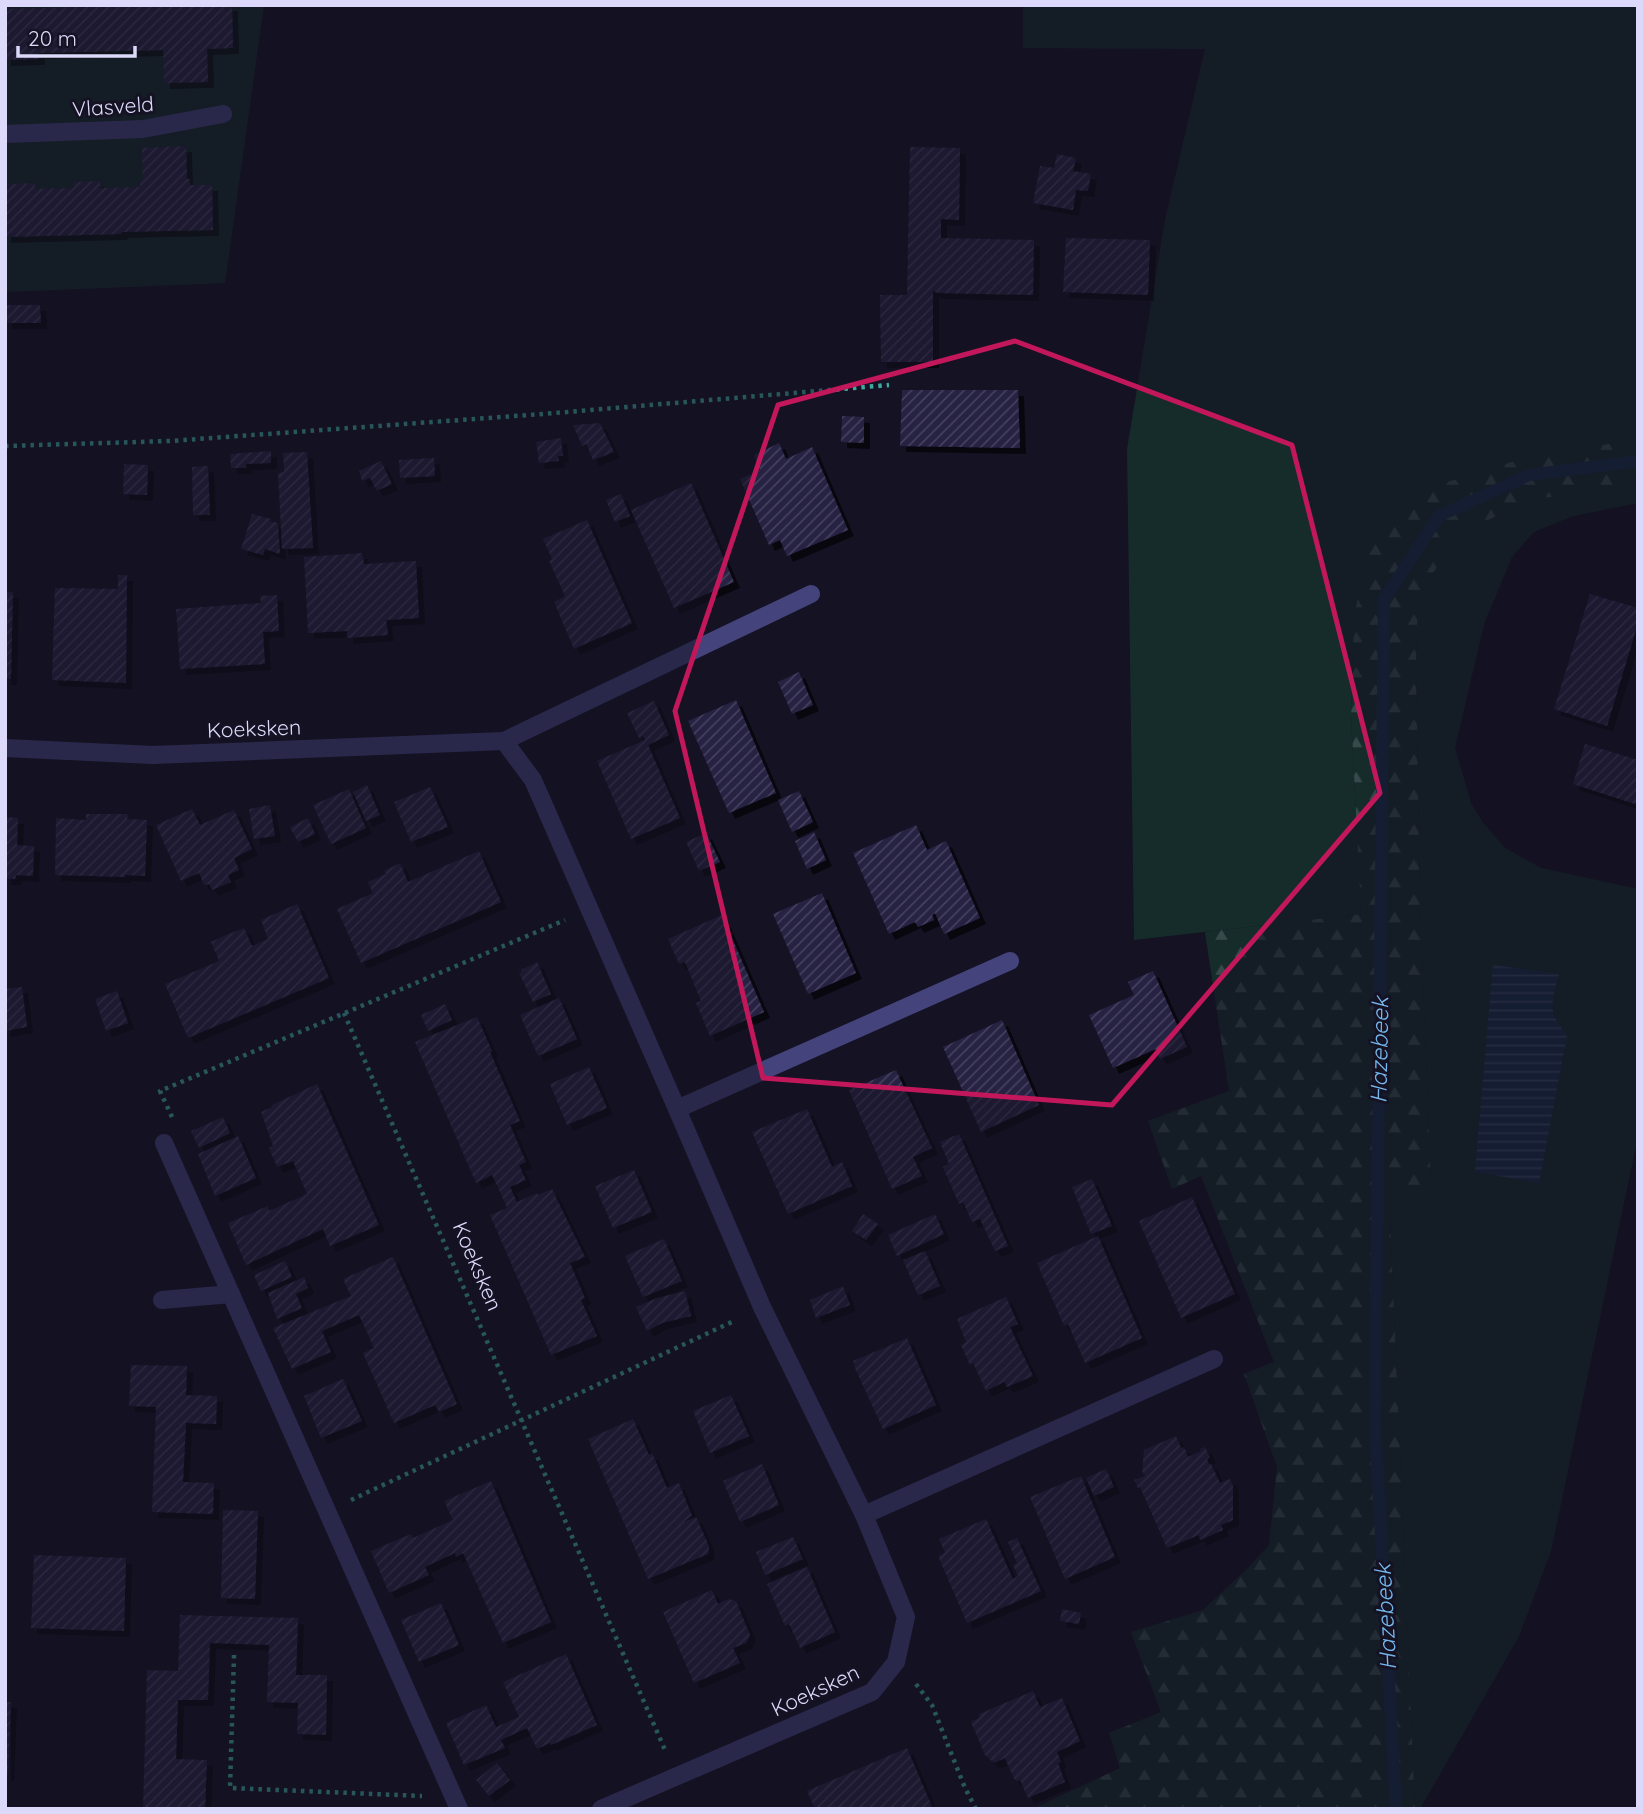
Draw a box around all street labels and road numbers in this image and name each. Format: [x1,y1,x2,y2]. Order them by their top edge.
street label: Vlasveld [71,90,155,122]
street label: Koeksken [207,713,301,743]
street label: Koeksken [448,1218,508,1314]
street label: Koeksken [767,1658,863,1722]

